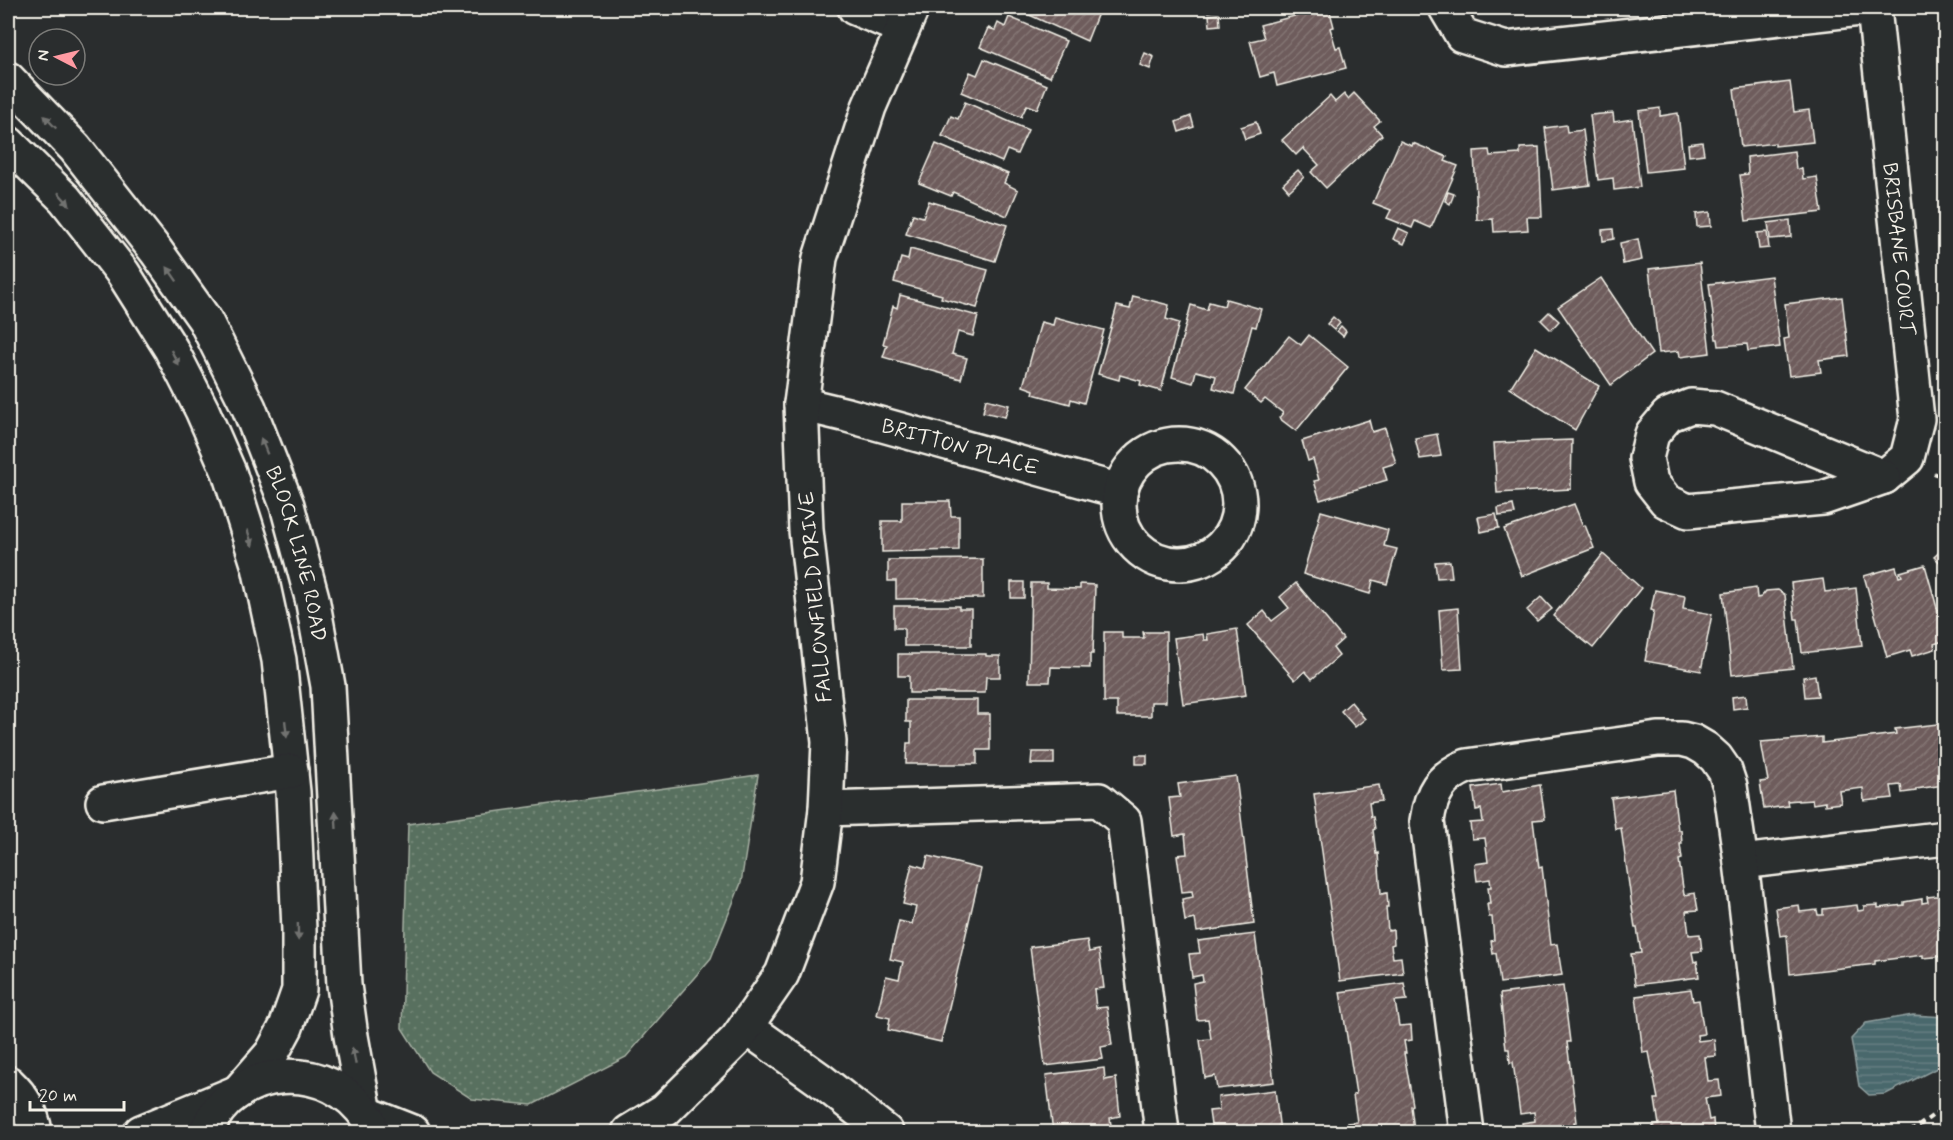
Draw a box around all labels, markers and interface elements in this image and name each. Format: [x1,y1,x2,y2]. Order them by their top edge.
north arrow [27,27,87,87]
text: N [33,49,55,62]
one-way arrow [43,115,57,130]
street label: BRISBANE COURT [1875,161,1921,337]
one-way arrow [57,191,70,206]
one-way arrow [166,267,178,283]
one-way arrow [170,350,180,367]
street label: BRITTON PLACE [878,412,1042,483]
one-way arrow [258,436,268,454]
street label: BLOCK LINE ROAD [258,462,333,644]
street label: FALLOWFIELD DRIVE [793,490,839,704]
one-way arrow [246,529,255,547]
one-way arrow [281,720,291,739]
one-way arrow [331,811,340,830]
one-way arrow [294,922,303,941]
one-way arrow [350,1046,359,1065]
scale bar [30,1074,124,1112]
text: 20 m [39,1084,77,1108]

